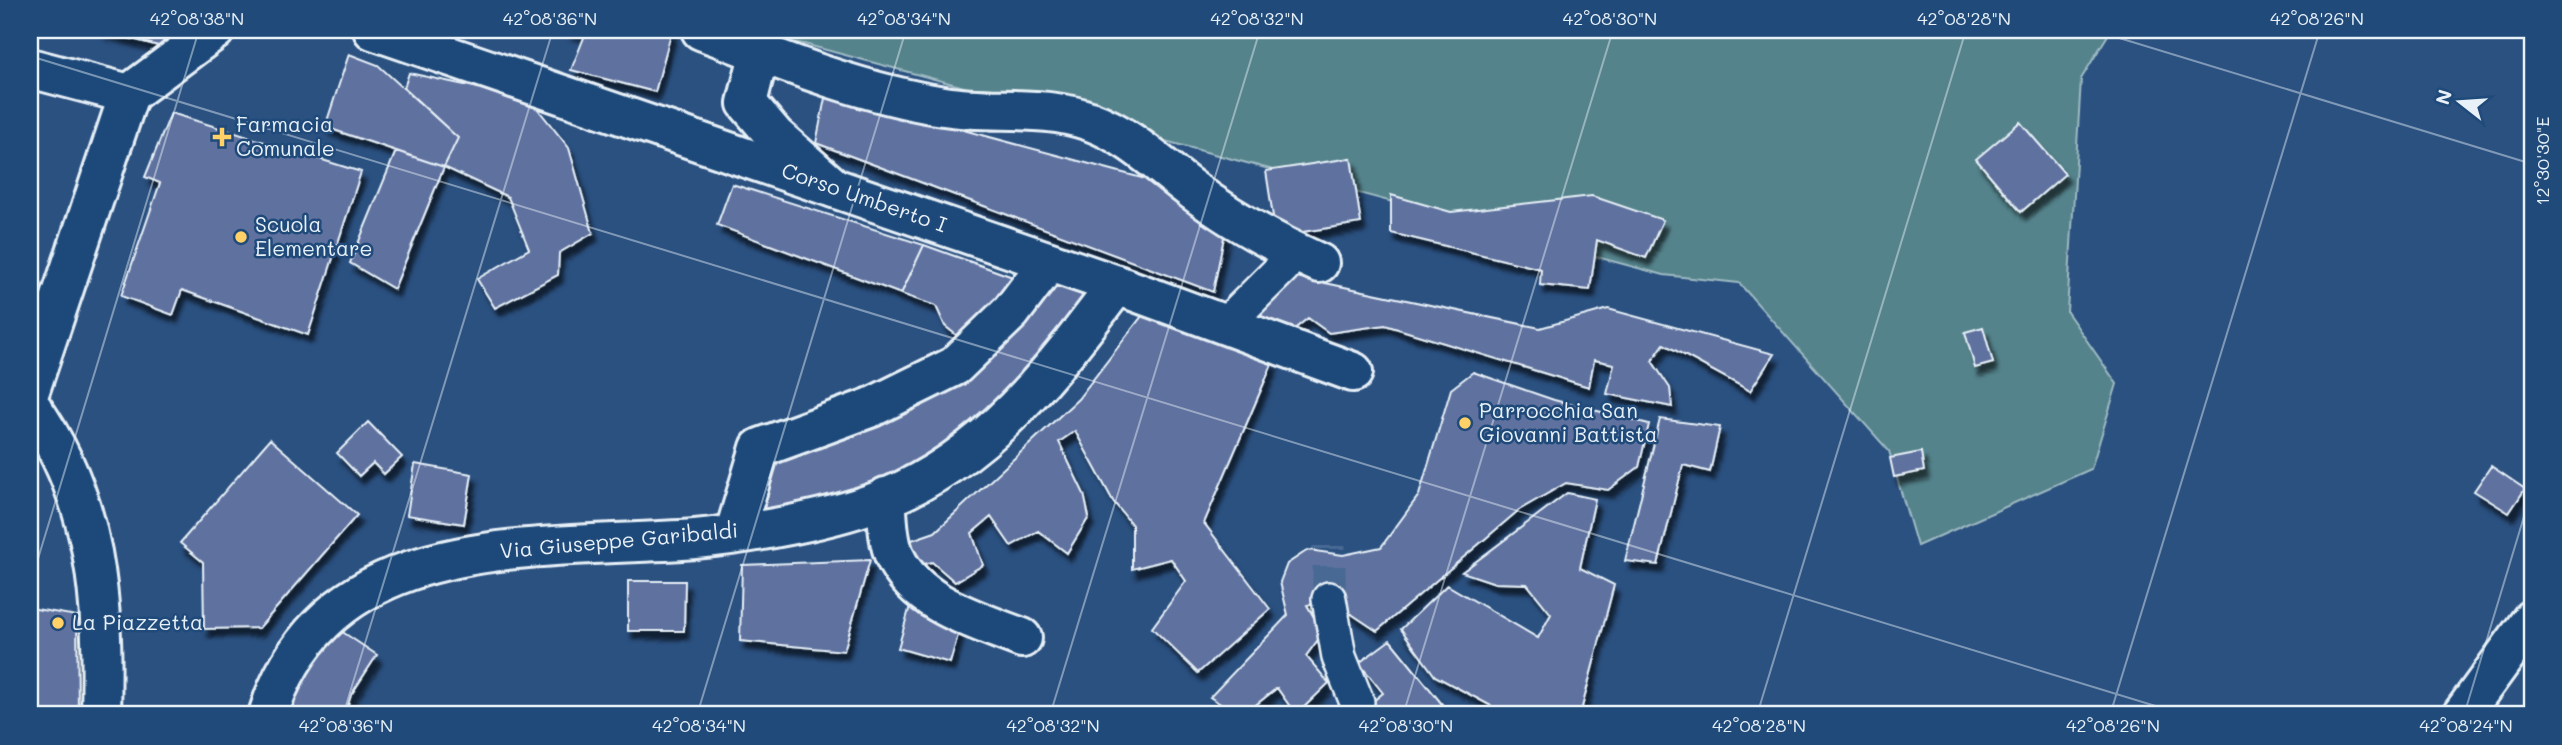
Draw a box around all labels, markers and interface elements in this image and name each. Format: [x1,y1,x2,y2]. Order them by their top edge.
text: 42°08'38"N [150,6,244,30]
text: 42°08'36"N [503,6,597,30]
text: 42°08'34"N [857,6,951,30]
text: 42°08'32"N [1210,6,1304,30]
text: 42°08'30"N [1563,6,1657,30]
text: 42°08'28"N [1917,6,2011,30]
text: 42°08'26"N [2270,6,2364,30]
north arrow [2426,66,2496,136]
text: N [2429,86,2457,107]
place label: Farmacia Comunale [236,110,335,161]
text: 12°30'30"E [2530,117,2554,205]
marker: Farmacia Comunale [214,129,230,145]
street label: Corso Umberto I [778,156,951,237]
place label: Scuola Elementare [255,210,373,261]
marker: Scuola Elementare [233,229,249,245]
place label: Parrocchia San Giovanni Battista [1479,396,1658,447]
marker: Parrocchia San Giovanni Battista [1457,415,1473,431]
street label: Via Giuseppe Garibaldi [499,516,739,563]
place label: La Piazzetta [72,608,203,635]
marker: La Piazzetta [50,615,66,631]
text: 42°08'36"N [299,713,393,737]
text: 42°08'34"N [652,713,746,737]
text: 42°08'32"N [1006,713,1100,737]
text: 42°08'30"N [1359,713,1453,737]
text: 42°08'28"N [1712,713,1806,737]
text: 42°08'26"N [2066,713,2160,737]
text: 42°08'24"N [2419,713,2513,737]

